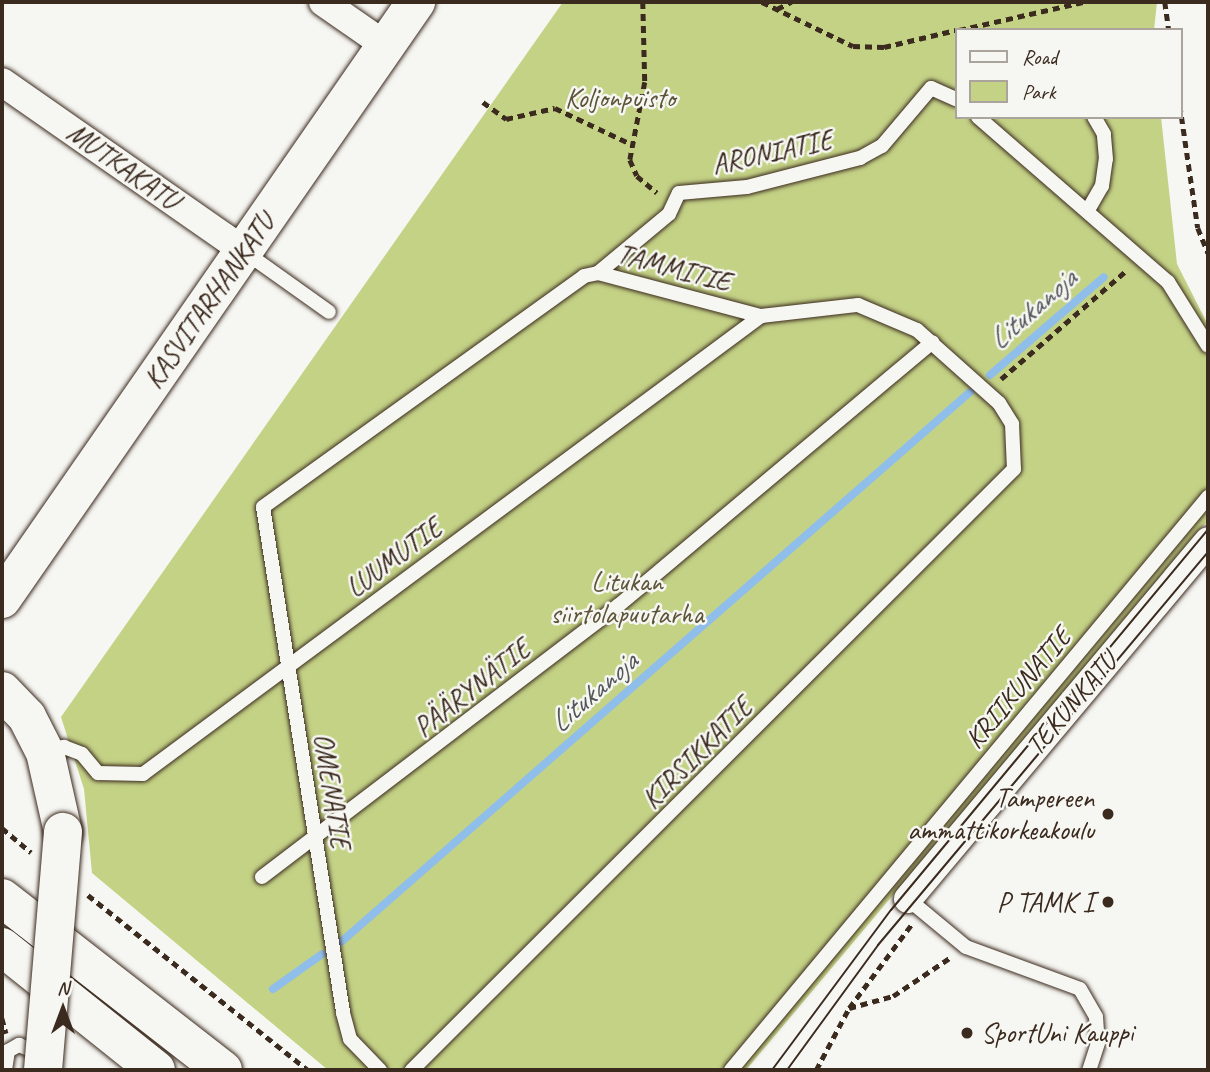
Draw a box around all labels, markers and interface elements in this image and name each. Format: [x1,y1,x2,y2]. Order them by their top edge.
legend [954,28,1182,119]
text: Road [1022,44,1057,70]
text: Park [1022,79,1055,105]
park label: Koljonpuisto [565,81,675,115]
street label: MUTKAKATU [61,115,185,217]
street label: ARONIATIE [709,123,835,181]
street label: KASVITARHANKATU [136,207,282,395]
street label: TAMMITIE [614,237,734,299]
water label: Litukanoja [981,261,1083,357]
street label: LUUMUTIE [339,511,449,605]
park label: Litukan siirtolapuutarha [550,565,704,631]
street label: KRIIKUNATIE [958,621,1078,755]
street label: PÄÄRYNÄTIE [407,632,537,744]
water label: Litukanoja [542,644,644,740]
street label: TEKUNKATU [1018,646,1124,762]
street label: KIRSIKKATIE [634,690,760,816]
street label: OMENATIE [306,731,358,851]
place label: Tampereen ammattikorkeakoulu [907,781,1094,847]
marker: Tampereen ammattikorkeakoulu [1100,806,1116,822]
place label: P TAMK I [997,885,1094,919]
marker: P TAMK I [1100,894,1116,910]
north arrow [28,974,98,1044]
text: N [57,976,69,1000]
place label: SportUni Kauppi [981,1016,1134,1050]
marker: SportUni Kauppi [959,1025,975,1041]

